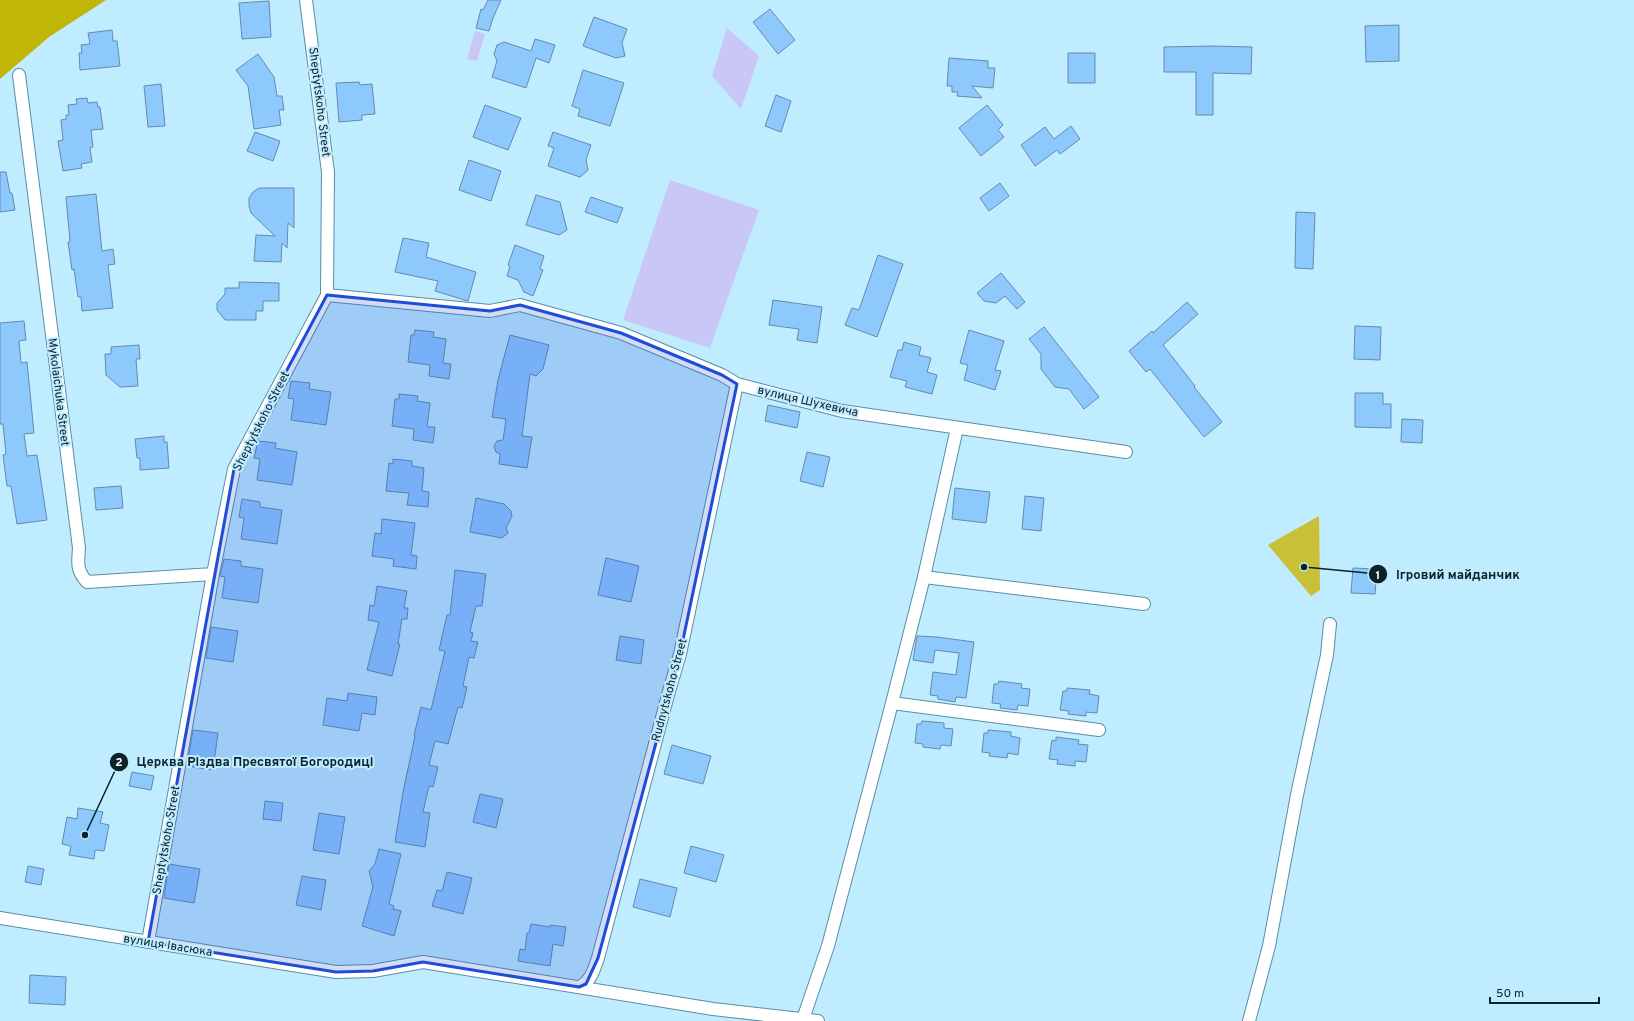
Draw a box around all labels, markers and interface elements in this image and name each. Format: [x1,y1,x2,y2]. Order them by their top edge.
street label: Sheptytskoho Street [304,46,334,158]
street label: Mykolaichuka Street [43,337,73,447]
street label: Sheptytskoho Street [230,369,294,474]
street label: вулиця Шухевича [756,383,860,421]
callout: Ігровий майданчик [1368,562,1528,587]
text: 1 [1376,568,1380,584]
text: Ігровий майданчик [1396,568,1520,584]
street label: Rudnytskoho Street [648,637,692,744]
callout: Церква Різдва Пресвятої Богородиці [109,749,381,774]
text: 2 [115,755,123,771]
text: Церква Різдва Пресвятої Богородиці [137,755,373,771]
street label: Sheptytskoho Street [150,784,184,896]
street label: вулиця Івасюка [122,931,214,961]
scale bar [1490,979,1599,1005]
text: 50 m [1496,986,1524,1002]

